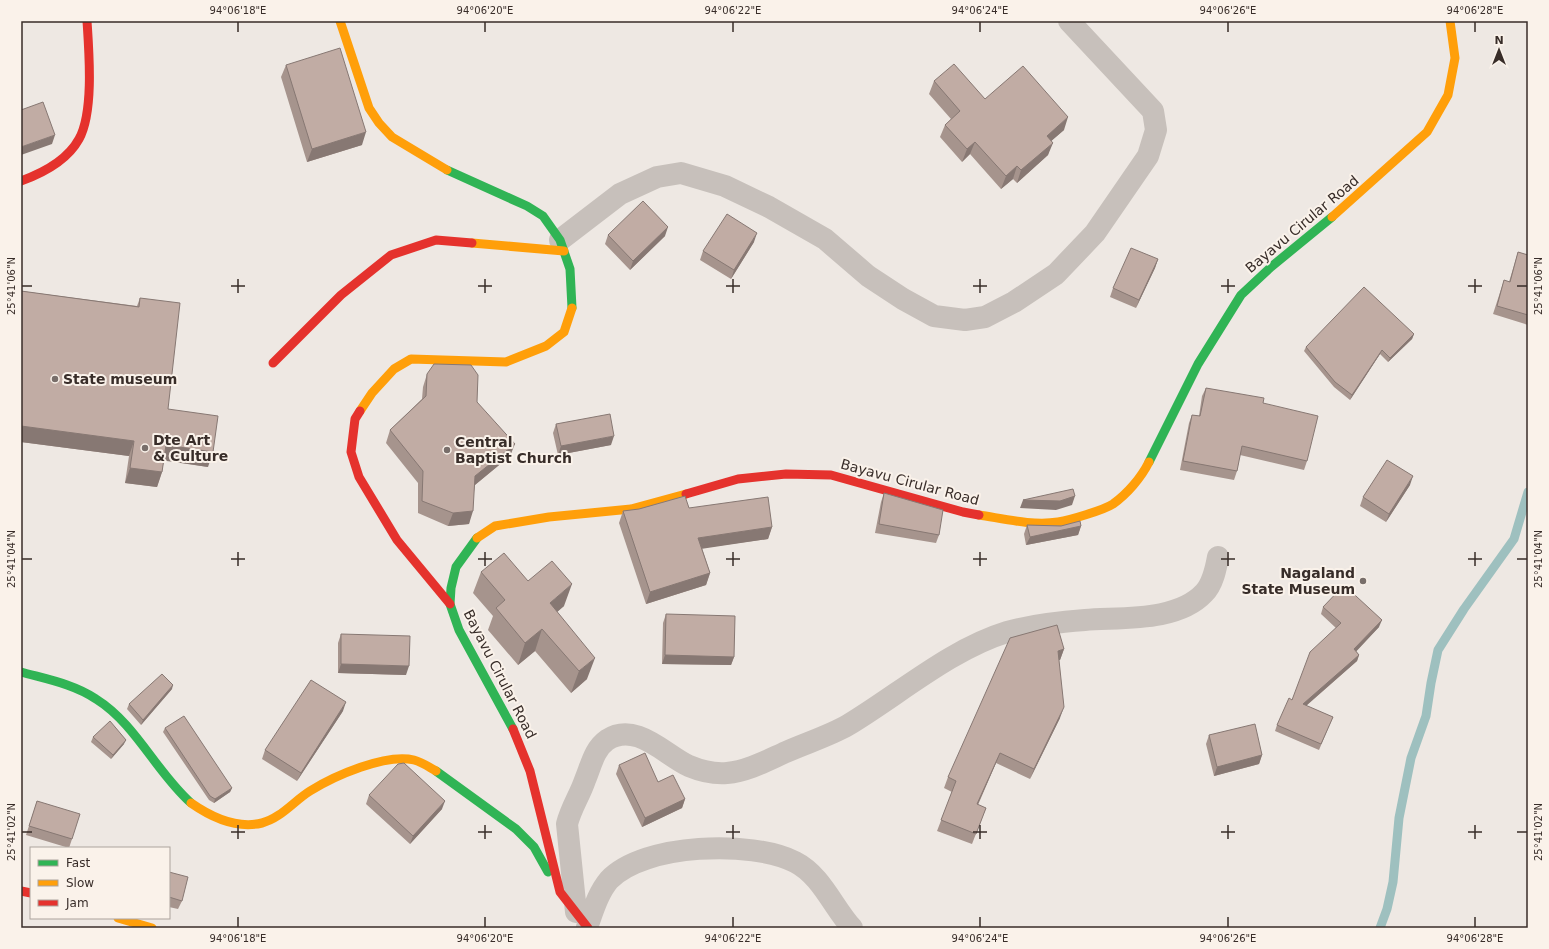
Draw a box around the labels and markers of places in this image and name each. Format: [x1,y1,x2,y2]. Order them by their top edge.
place label: State museum [63,371,177,387]
marker: State museum [50,374,60,384]
place label: Dte Art & Culture [153,432,228,464]
place label: Central Baptist Church [455,434,572,466]
marker: Dte Art & Culture [140,443,150,453]
marker: Central Baptist Church [442,445,452,455]
place label: Nagaland State Museum [1241,565,1355,597]
marker: Nagaland State Museum [1358,576,1368,586]

